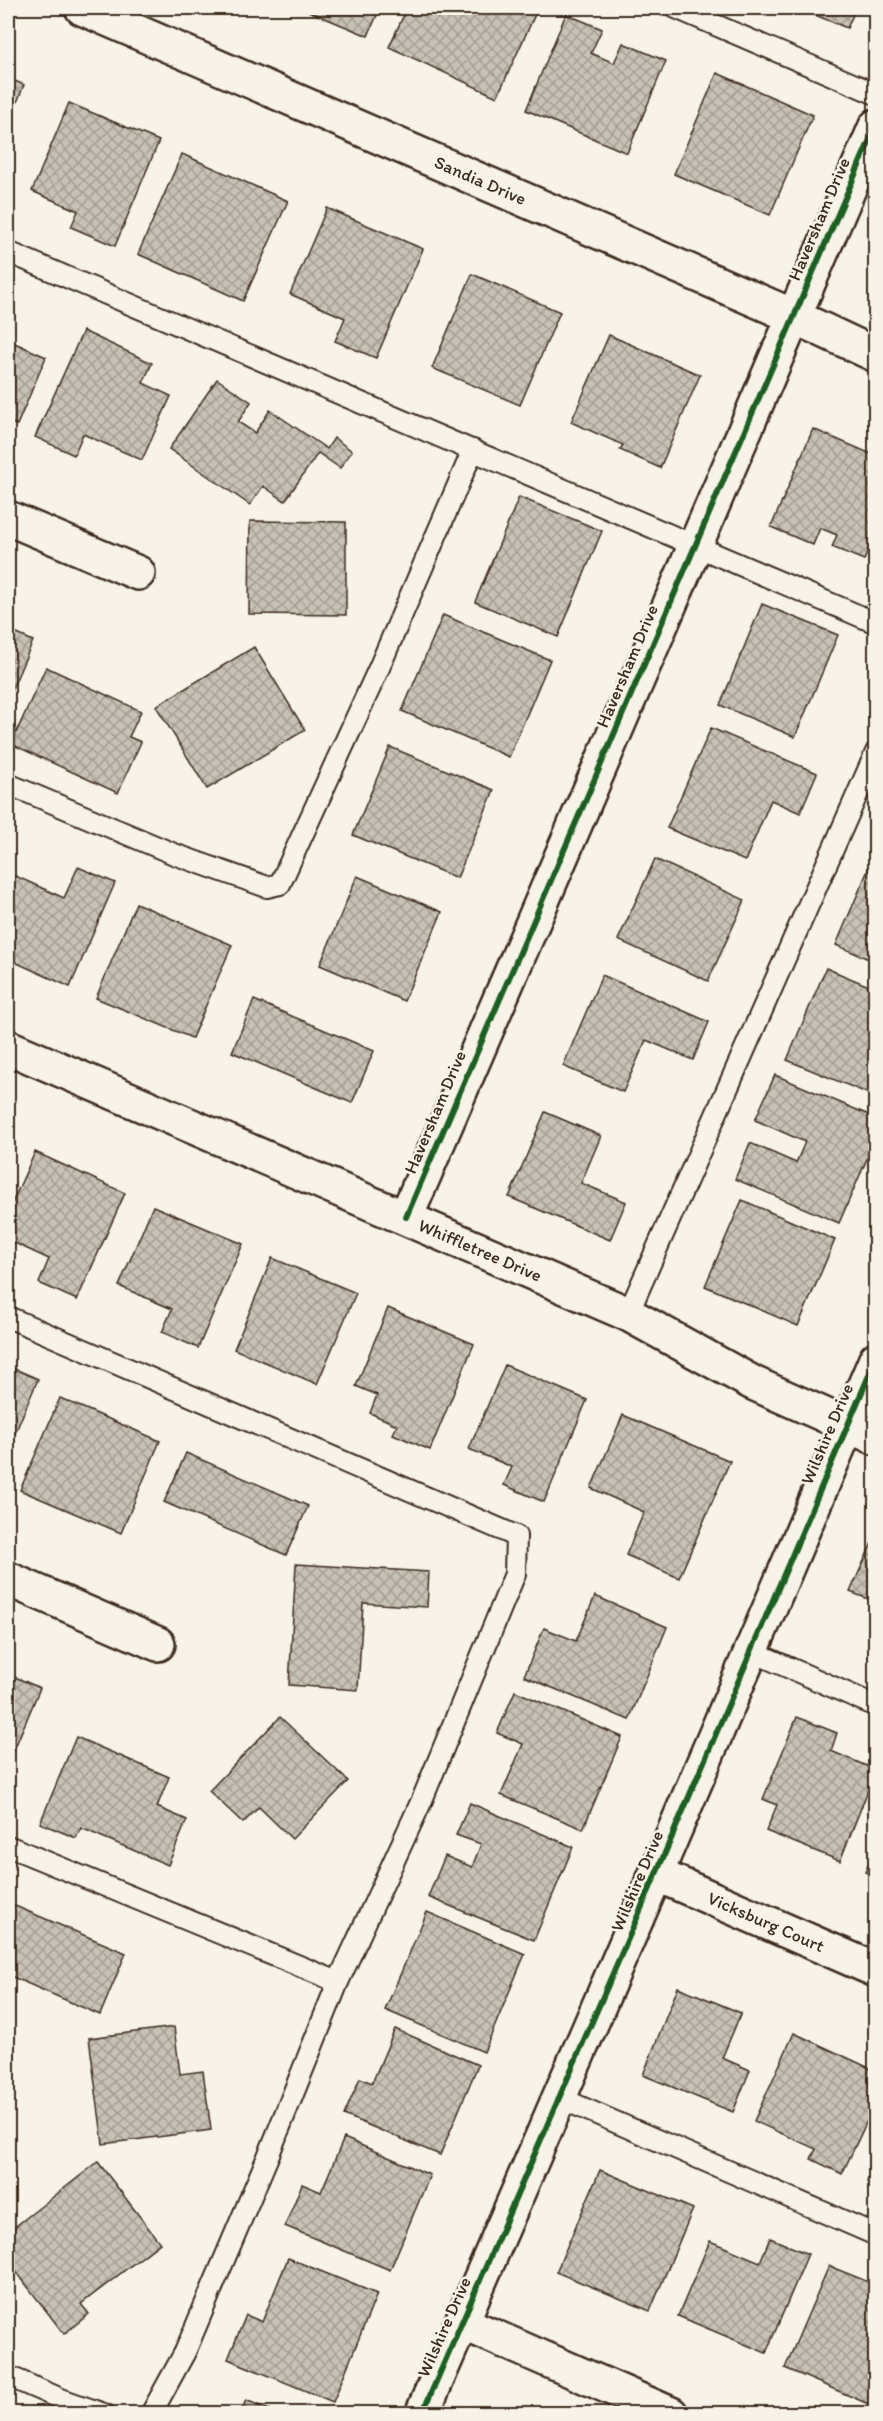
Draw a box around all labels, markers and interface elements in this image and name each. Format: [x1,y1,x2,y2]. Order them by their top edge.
street label: Sandia Drive [431,151,530,210]
street label: Haversham Drive [783,154,855,284]
street label: Haversham Drive [591,601,663,731]
street label: Haversham Drive [399,1047,471,1177]
street label: Whiffletree Drive [415,1214,545,1287]
street label: Wilshire Drive [796,1380,858,1488]
street label: Wilshire Drive [606,1827,668,1935]
street label: Vicksburg Court [704,1887,828,1957]
street label: Wilshire Drive [412,2273,476,2381]

